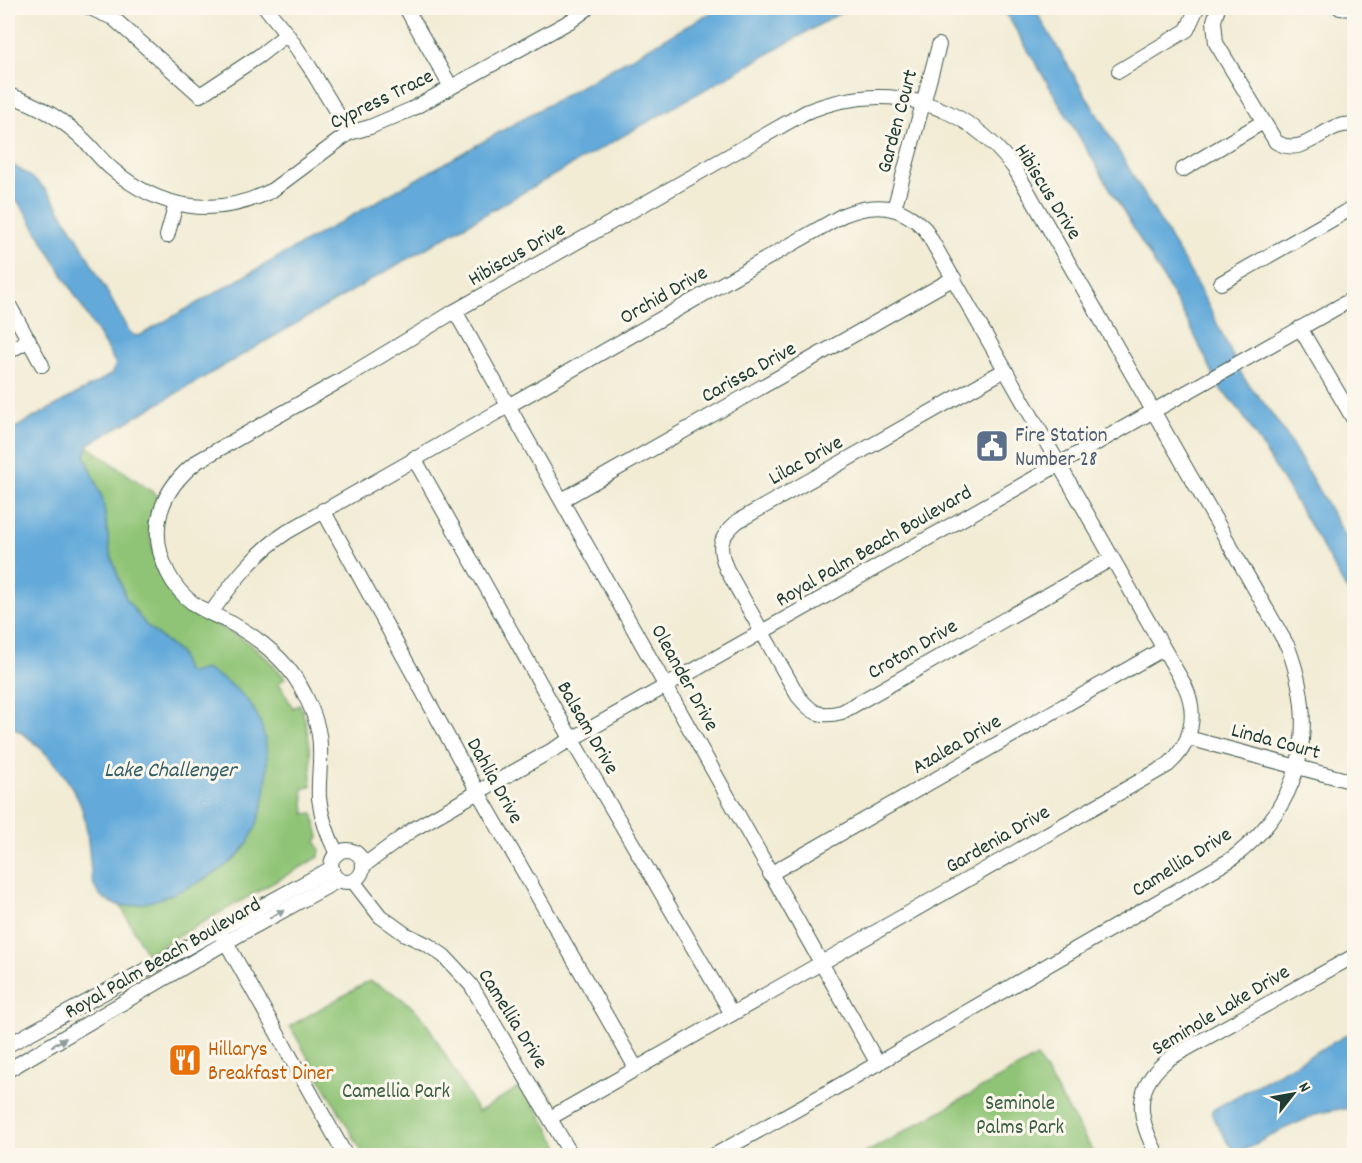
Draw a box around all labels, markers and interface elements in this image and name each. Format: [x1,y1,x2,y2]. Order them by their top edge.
street label: Cypress Trace [325,63,439,139]
street label: Garden Court [871,66,927,177]
street label: Hibiscus Drive [1005,139,1088,246]
street label: Hibiscus Drive [463,216,572,296]
street label: Orchid Drive [615,259,714,334]
street label: Carissa Drive [696,335,803,412]
place label: Fire Station Number 28 [1015,422,1108,476]
public building icon: Fire Station Number 28 [974,428,1010,464]
street label: Lilac Drive [764,429,849,494]
street label: Royal Palm Beach Boulevard [771,479,978,616]
street label: Croton Drive [863,613,964,688]
street label: Oleander Drive [642,620,725,737]
street label: Balsam Drive [548,676,625,781]
street label: Azalea Drive [907,708,1008,783]
street label: Linda Court [1227,717,1323,769]
street label: Dahlia Drive [457,733,529,830]
water label: Lake Challenger [104,756,239,787]
street label: Gardenia Drive [941,799,1056,883]
street label: Camellia Drive [1127,821,1238,906]
street label: Royal Palm Beach Boulevard [60,891,267,1028]
one-way arrow [269,909,286,919]
street label: Seminole Lake Drive [1147,958,1296,1065]
street label: Camellia Drive [469,964,554,1075]
one-way arrow [51,1036,67,1047]
place label: Hillarys Breakfast Diner [208,1036,334,1090]
restaurant icon: Hillarys Breakfast Diner [167,1042,203,1078]
north arrow [1263,1064,1323,1124]
park label: Camellia Park [342,1078,450,1108]
text: N [1292,1078,1316,1097]
park label: Seminole Palms Park [976,1090,1064,1144]

